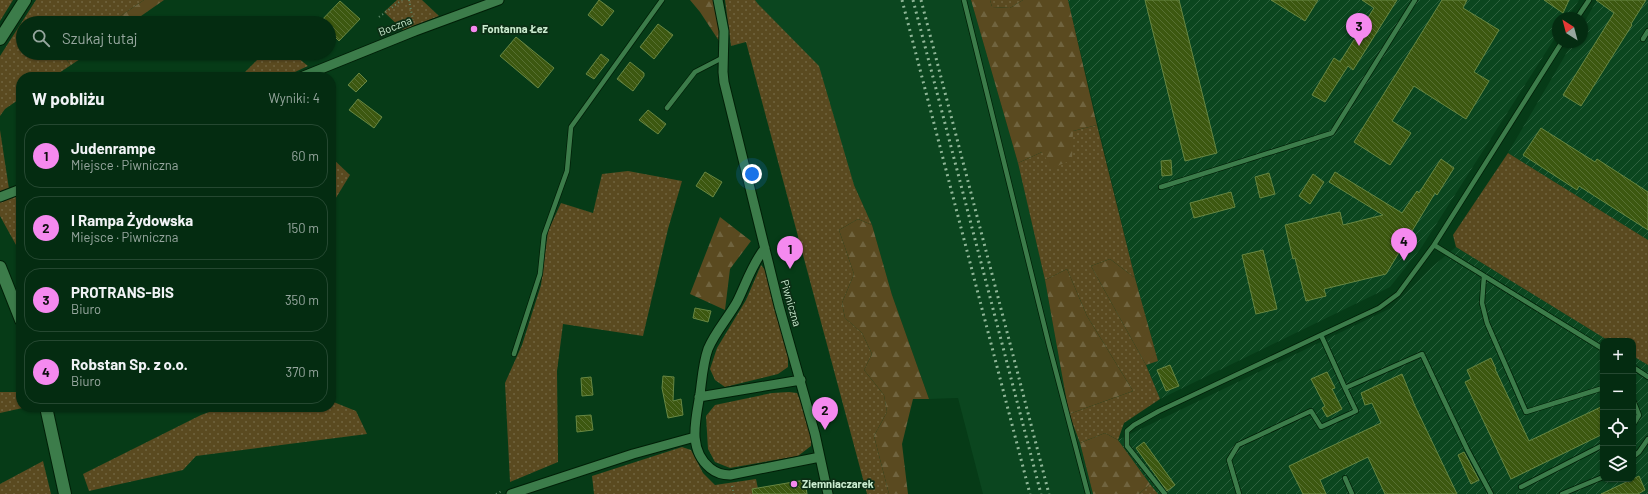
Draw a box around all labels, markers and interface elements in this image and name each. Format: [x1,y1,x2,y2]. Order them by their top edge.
north arrow [1552,12,1588,48]
street label: Boczna [376,13,414,38]
pin: 3 [1346,13,1372,46]
search box [16,16,336,60]
place label: Fontanna Łez [482,22,548,35]
marker: Fontanna Łez [469,24,479,34]
icon: search [30,27,52,49]
text: Szukaj tutaj [62,29,138,47]
text: W pobliżu [32,88,105,108]
text: Wyniki: 4 [268,90,320,106]
text: Judenrampe [71,139,156,157]
text: 1 [44,148,48,164]
text: 60 m [292,148,319,164]
text: Miejsce · Piwniczna [71,157,179,173]
your location [742,164,762,184]
text: I Rampa Żydowska [71,211,193,229]
text: 2 [42,220,50,236]
text: 150 m [287,220,319,236]
pin: 4 [1391,228,1417,261]
text: Miejsce · Piwniczna [71,229,179,245]
pin: 1 [777,236,803,269]
street label: Piwniczna [779,278,804,328]
text: PROTRANS-BIS [71,283,174,301]
text: 3 [42,292,50,308]
text: 350 m [285,292,319,308]
text: Biuro [71,301,101,317]
map controls [1600,338,1636,482]
button: + [1600,338,1636,374]
text: Robstan Sp. z o.o. [71,355,188,373]
text: 4 [42,364,50,380]
text: 370 m [285,364,319,380]
text: Biuro [71,373,101,389]
button: − [1600,374,1636,410]
pin: 2 [812,397,838,430]
button: locate [1600,410,1636,446]
button: layers [1600,446,1636,482]
place label: Ziemniaczarek [802,477,874,490]
marker: Ziemniaczarek [789,479,799,489]

